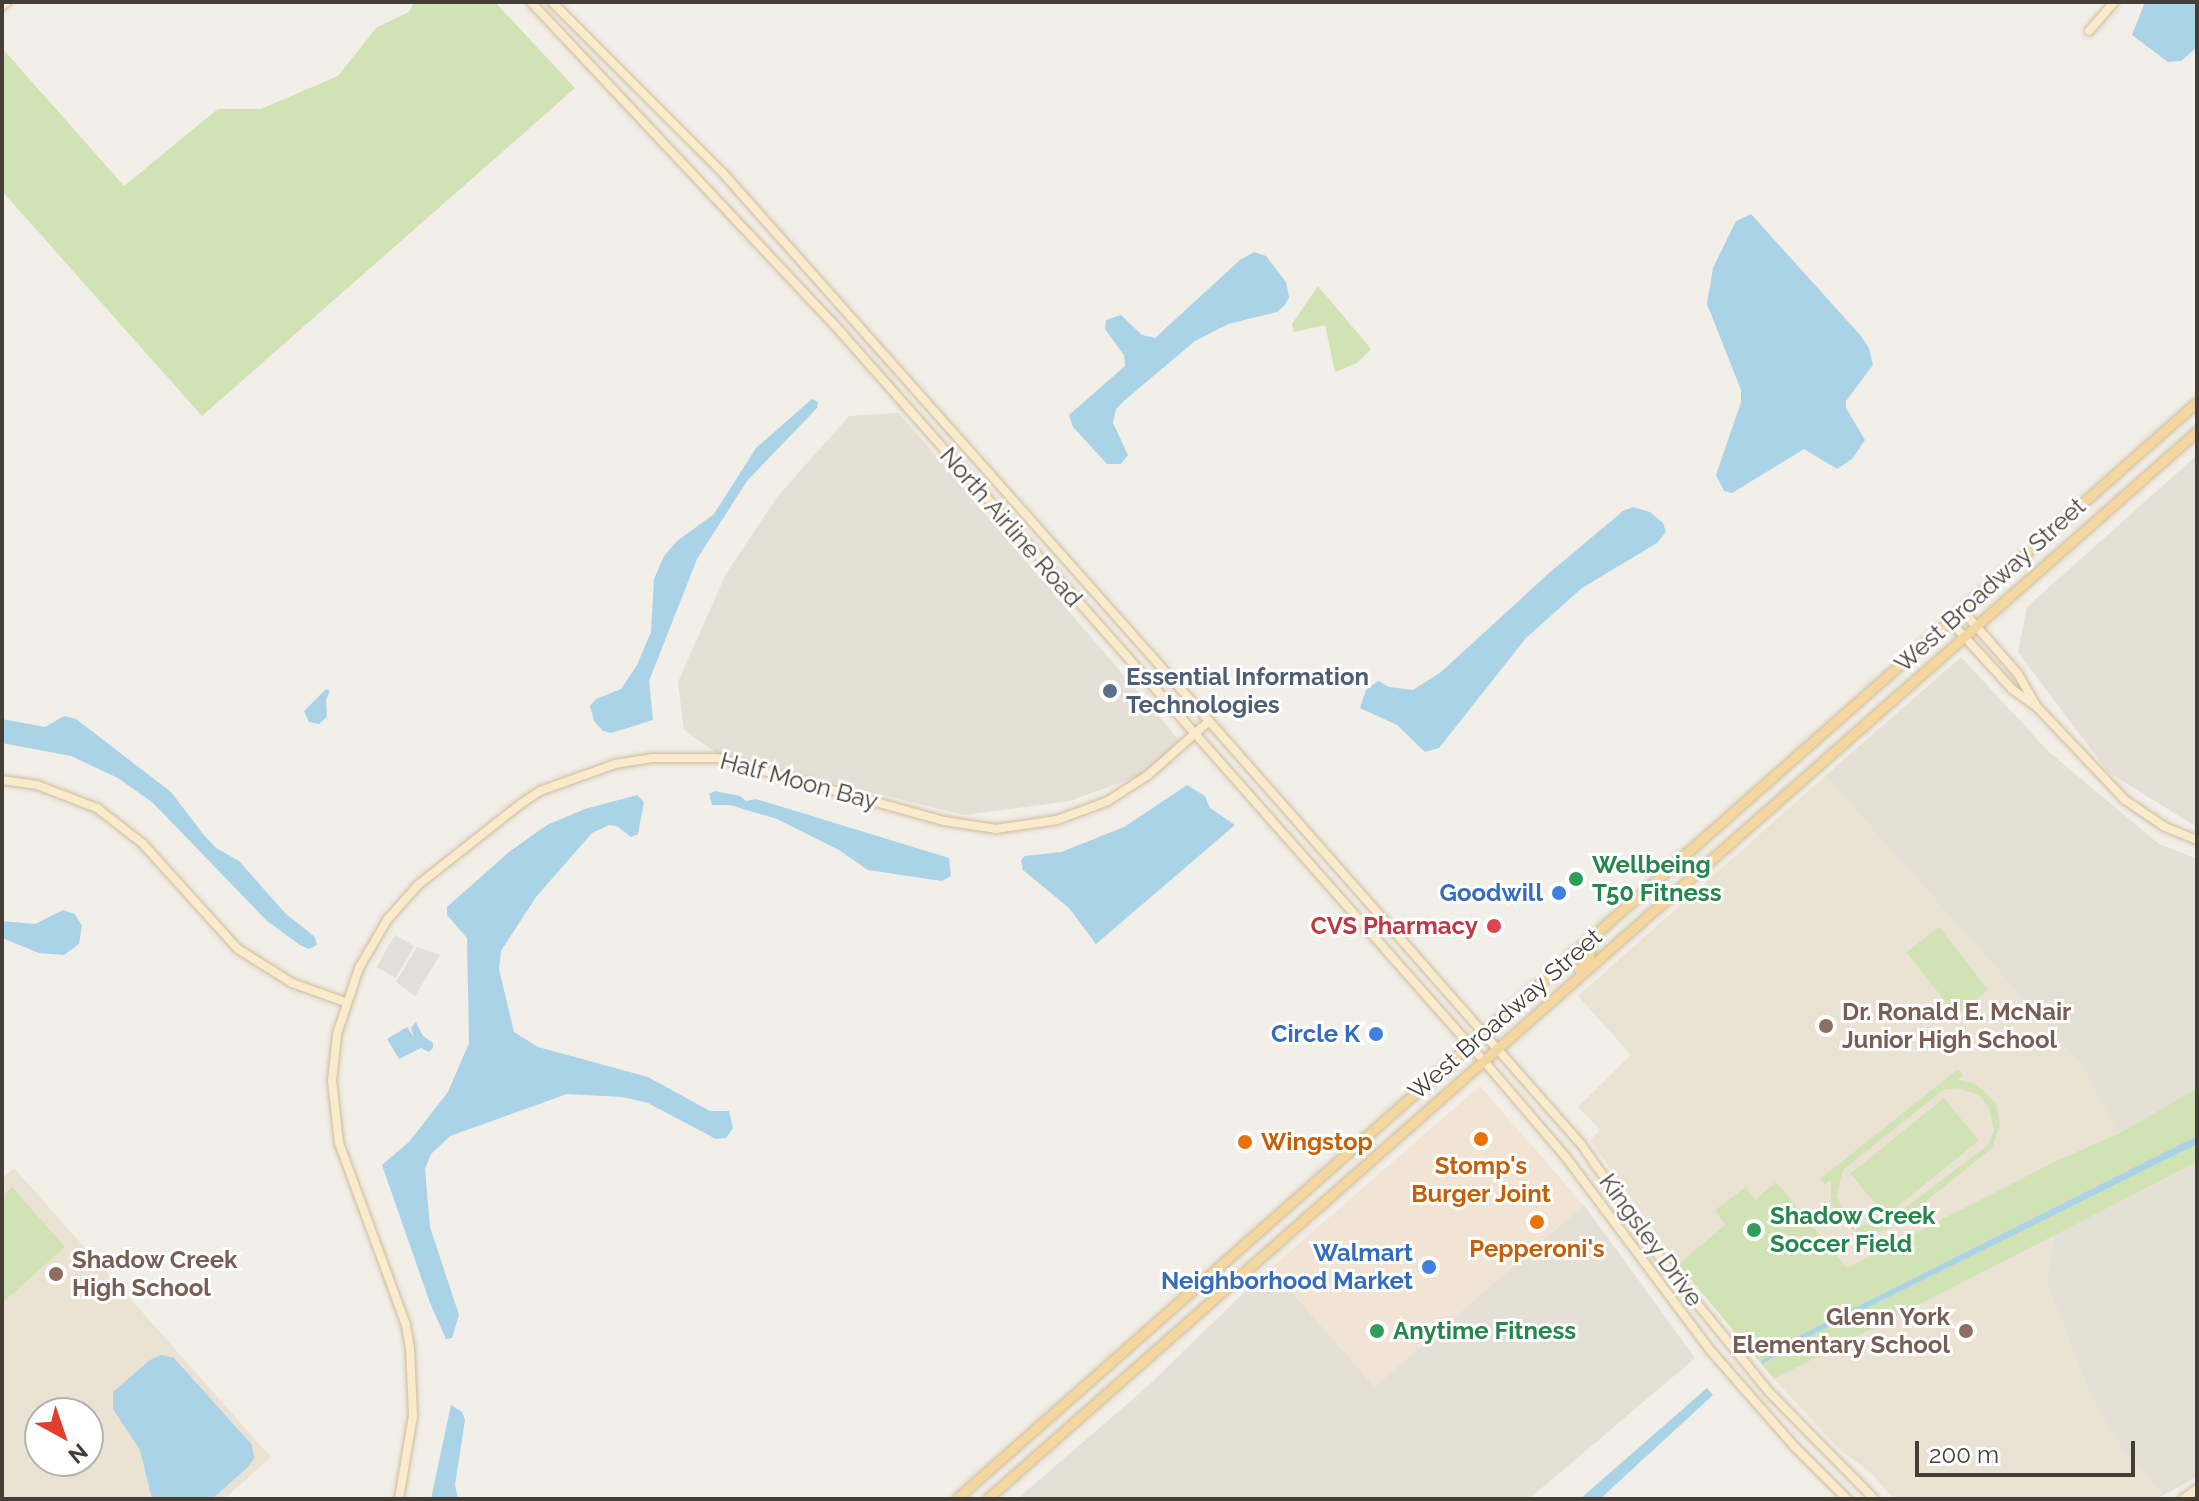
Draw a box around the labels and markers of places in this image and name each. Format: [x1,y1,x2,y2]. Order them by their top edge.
place label: Essential Information Technologies [1126,663,1370,719]
marker: Essential Information Technologies [1101,682,1119,700]
place label: Wellbeing T50 Fitness [1592,851,1722,907]
marker: Wellbeing T50 Fitness [1567,870,1585,888]
place label: Goodwill [1440,879,1543,907]
marker: Goodwill [1550,884,1568,902]
place label: CVS Pharmacy [1310,912,1478,940]
marker: CVS Pharmacy [1485,917,1503,935]
place label: Dr. Ronald E. McNair Junior High School [1842,998,2071,1054]
marker: Dr. Ronald E. McNair Junior High School [1817,1017,1835,1035]
place label: Circle K [1271,1020,1360,1048]
marker: Circle K [1367,1025,1385,1043]
place label: Wingstop [1261,1128,1373,1156]
marker: Stomp's Burger Joint [1472,1130,1490,1148]
marker: Wingstop [1236,1133,1254,1151]
place label: Stomp's Burger Joint [1411,1152,1551,1208]
place label: Shadow Creek Soccer Field [1770,1202,1936,1258]
marker: Pepperoni's [1528,1213,1546,1231]
marker: Shadow Creek Soccer Field [1745,1221,1763,1239]
place label: Pepperoni's [1469,1235,1605,1263]
place label: Walmart Neighborhood Market [1161,1239,1413,1295]
place label: Shadow Creek High School [72,1246,238,1302]
marker: Walmart Neighborhood Market [1420,1258,1438,1276]
marker: Shadow Creek High School [47,1265,65,1283]
place label: Glenn York Elementary School [1732,1303,1950,1359]
place label: Anytime Fitness [1393,1317,1576,1345]
marker: Anytime Fitness [1368,1322,1386,1340]
marker: Glenn York Elementary School [1957,1322,1975,1340]

